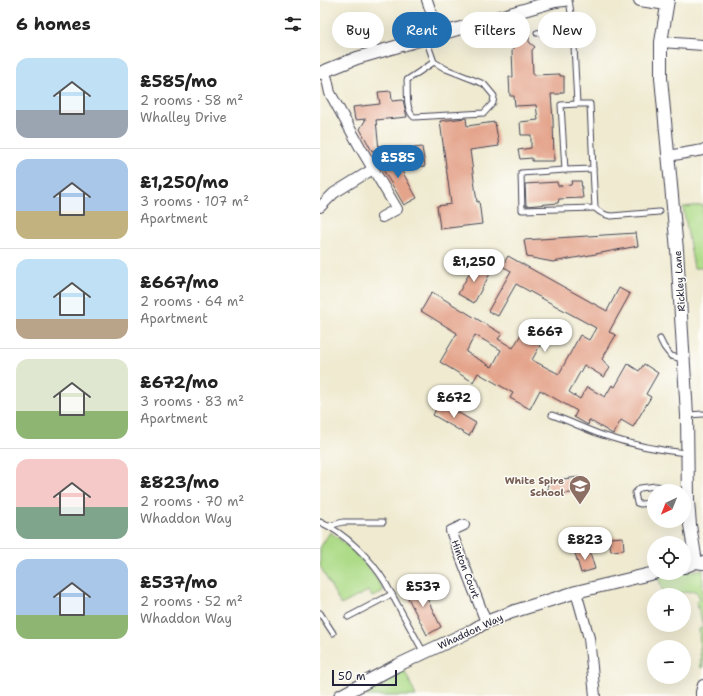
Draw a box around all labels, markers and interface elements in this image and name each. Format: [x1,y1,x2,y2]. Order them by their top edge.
chip: Buy [332,12,384,48]
chip: Rent [392,12,452,48]
chip: Filters [460,12,530,48]
chip: New [538,12,596,48]
text: 6 homes [16,13,91,35]
icon: filters [282,13,304,35]
text: £585/mo [140,70,217,92]
icon: home [48,74,96,122]
text: 2 rooms · 58 m² [140,92,243,109]
text: Whalley Drive [140,109,227,126]
pin: £585 [374,145,422,179]
text: £585 [381,149,415,166]
text: £1,250/mo [140,171,229,193]
icon: home [48,175,96,223]
text: 3 rooms · 107 m² [140,193,249,210]
text: Apartment [140,210,208,227]
pin: £1,250 [441,249,507,283]
street label: Rickley Lane [671,250,688,312]
text: £1,250 [452,253,496,270]
text: £667/mo [140,271,219,293]
icon: home [48,275,96,323]
text: 2 rooms · 64 m² [140,293,244,310]
text: Apartment [140,310,208,327]
pin: £667 [521,319,569,353]
text: £667 [527,323,563,340]
text: £672/mo [140,371,218,393]
icon: home [48,375,96,423]
pin: £672 [430,385,478,419]
text: £672 [437,389,471,406]
text: 3 rooms · 83 m² [140,393,244,410]
text: Apartment [140,410,208,427]
text: £823/mo [140,471,219,493]
school or university icon: White Spire School [567,473,593,506]
place label: White Spire School [505,474,565,499]
icon: home [48,475,96,523]
north arrow [647,484,691,528]
map controls [647,484,691,684]
text: 2 rooms · 70 m² [140,493,244,510]
text: Whaddon Way [140,510,232,527]
pin: £823 [561,527,609,561]
text: £823 [567,531,603,548]
button: locate [647,536,691,580]
street label: Hinton Court [448,538,483,600]
text: £537/mo [140,571,218,593]
pin: £537 [399,574,447,608]
icon: home [48,575,96,623]
text: £537 [406,578,440,595]
button: + [647,588,691,632]
text: 2 rooms · 52 m² [140,593,243,610]
text: Whaddon Way [140,610,232,627]
street label: Whaddon Way [435,611,505,652]
button: − [647,640,691,684]
scale bar [332,668,397,687]
text: 50 m [338,669,366,684]

